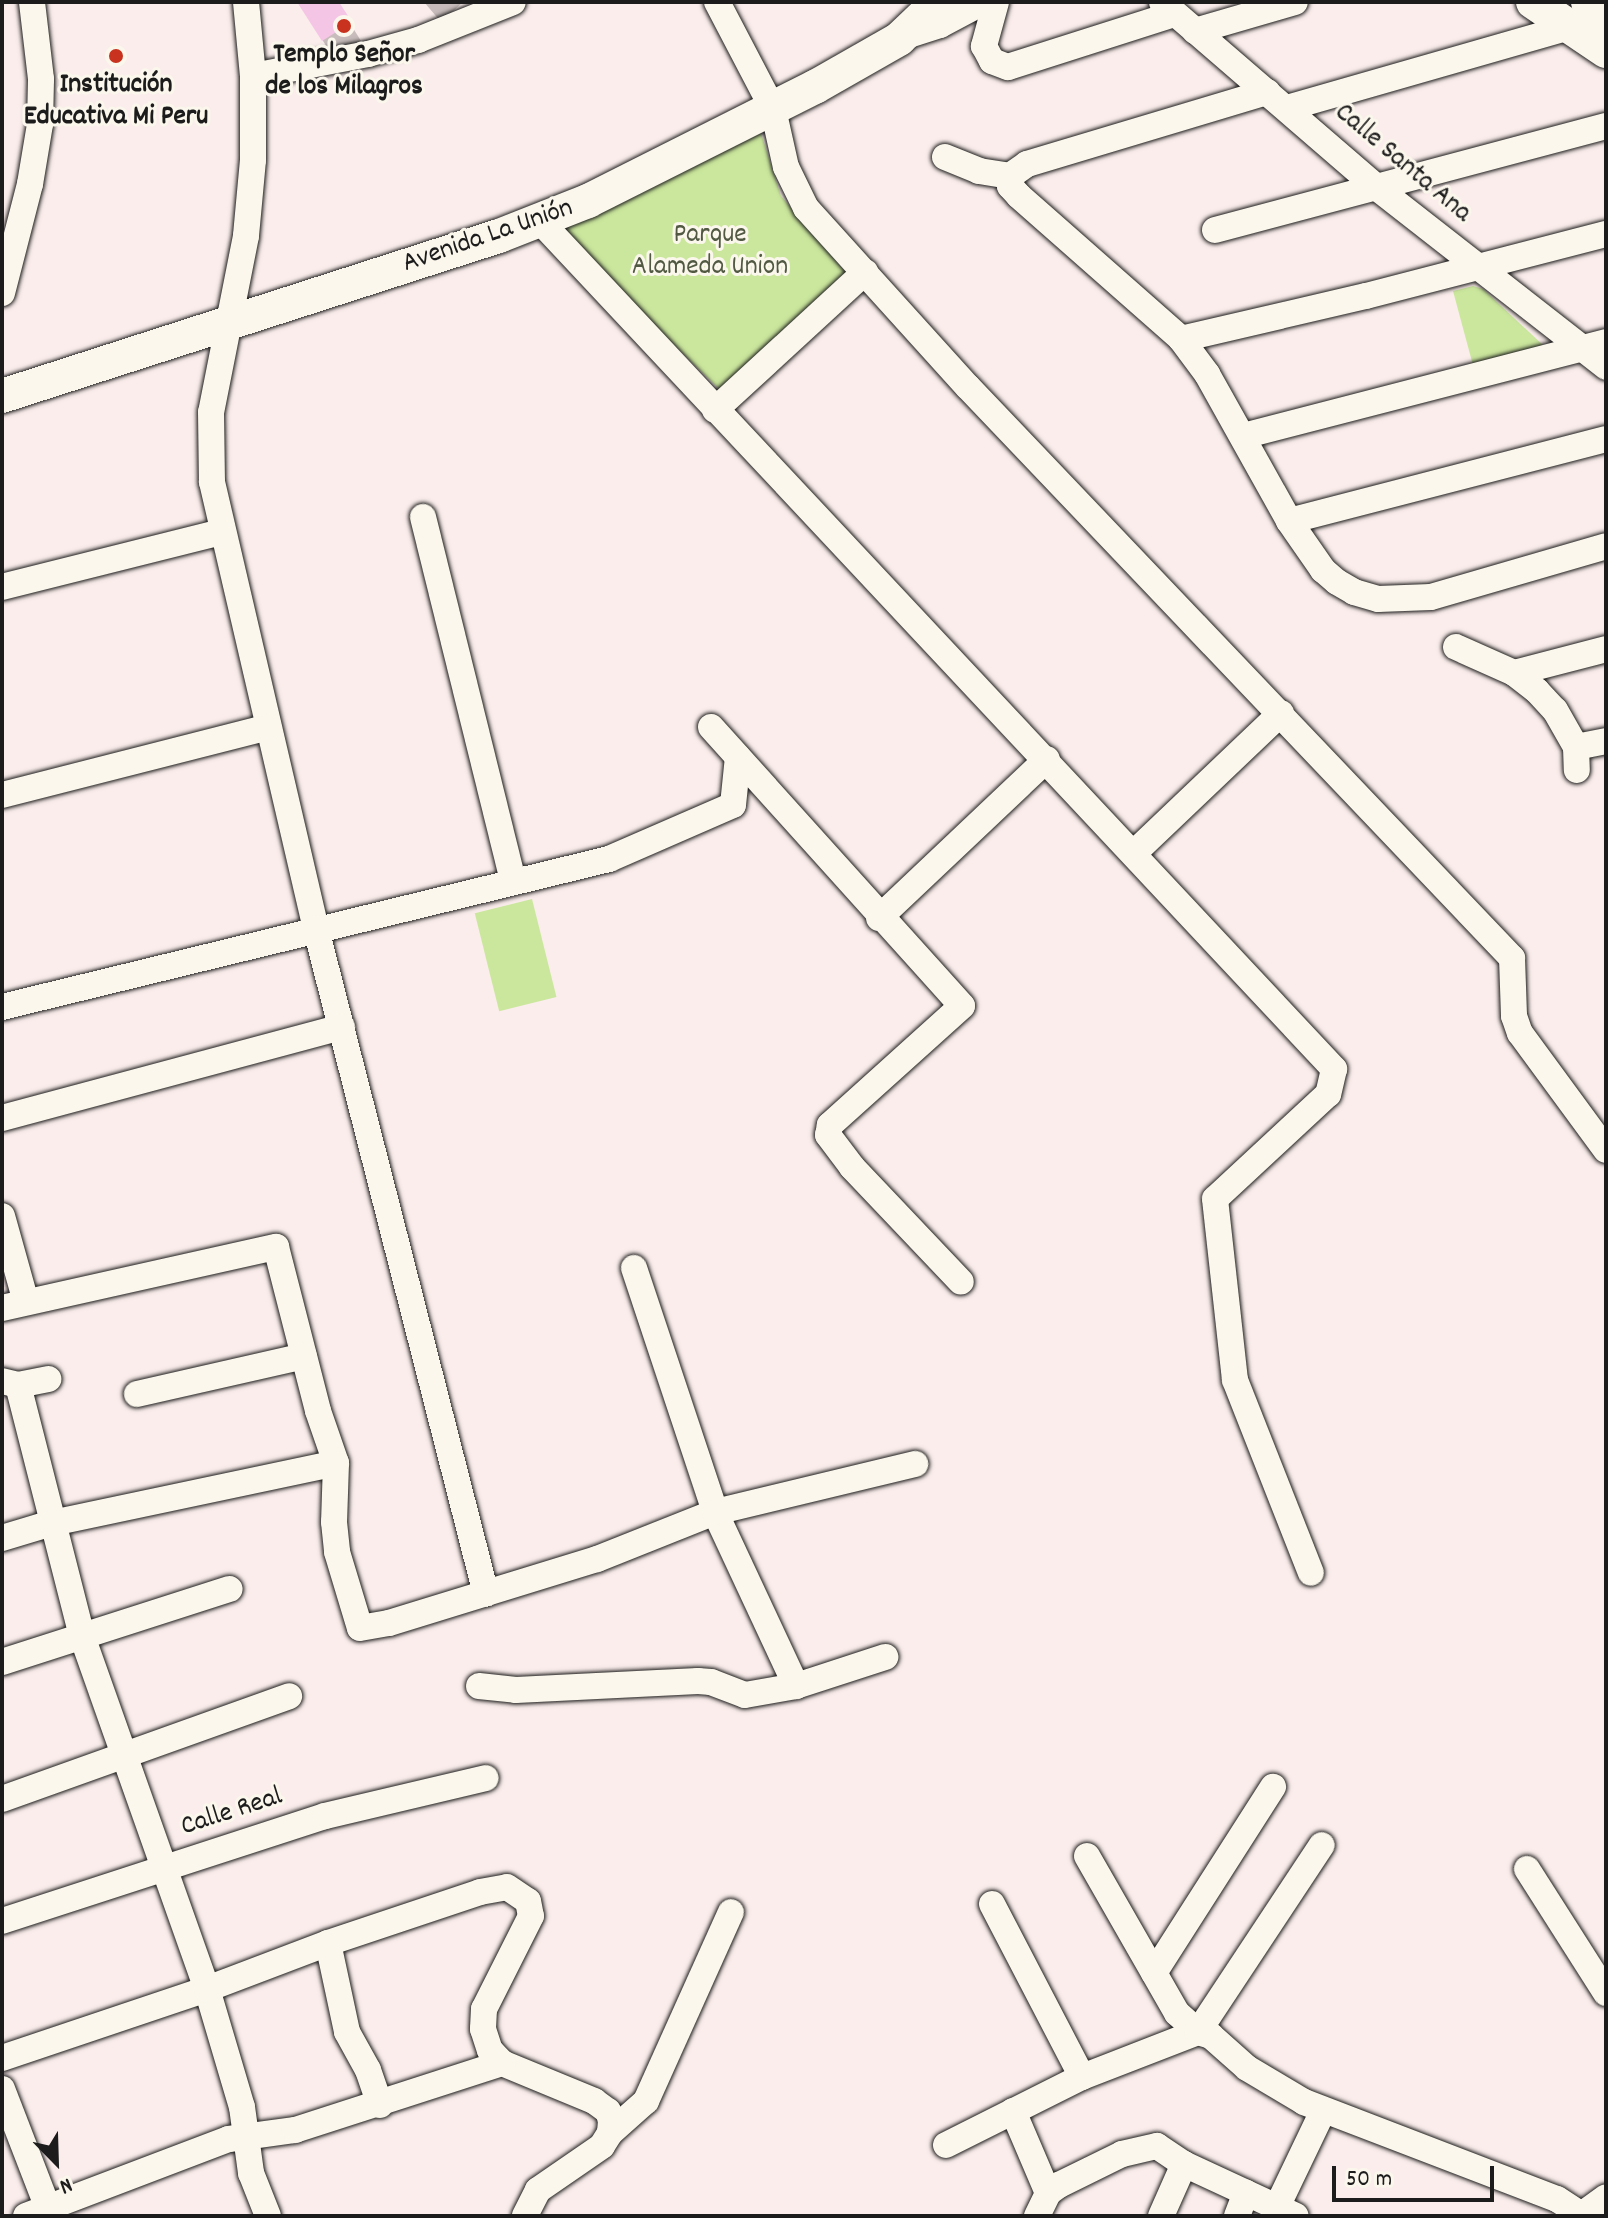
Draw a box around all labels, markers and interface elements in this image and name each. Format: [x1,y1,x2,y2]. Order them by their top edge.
marker: Templo Señor de los Milagros [335,17,353,35]
place label: Templo Señor de los Milagros [265,39,423,105]
marker: Institución Educativa Mi Peru [107,47,125,65]
place label: Institución Educativa Mi Peru [24,69,208,135]
street label: Calle Santa Ana [1327,97,1477,231]
street label: Avenida La Unión [398,192,578,282]
park label: Parque Alameda Union [632,219,788,285]
street label: Calle Real [177,1781,287,1845]
north arrow [16,2122,96,2202]
scale bar [1336,2150,1498,2200]
text: 50 m [1346,2163,1392,2197]
text: N [55,2168,77,2201]

